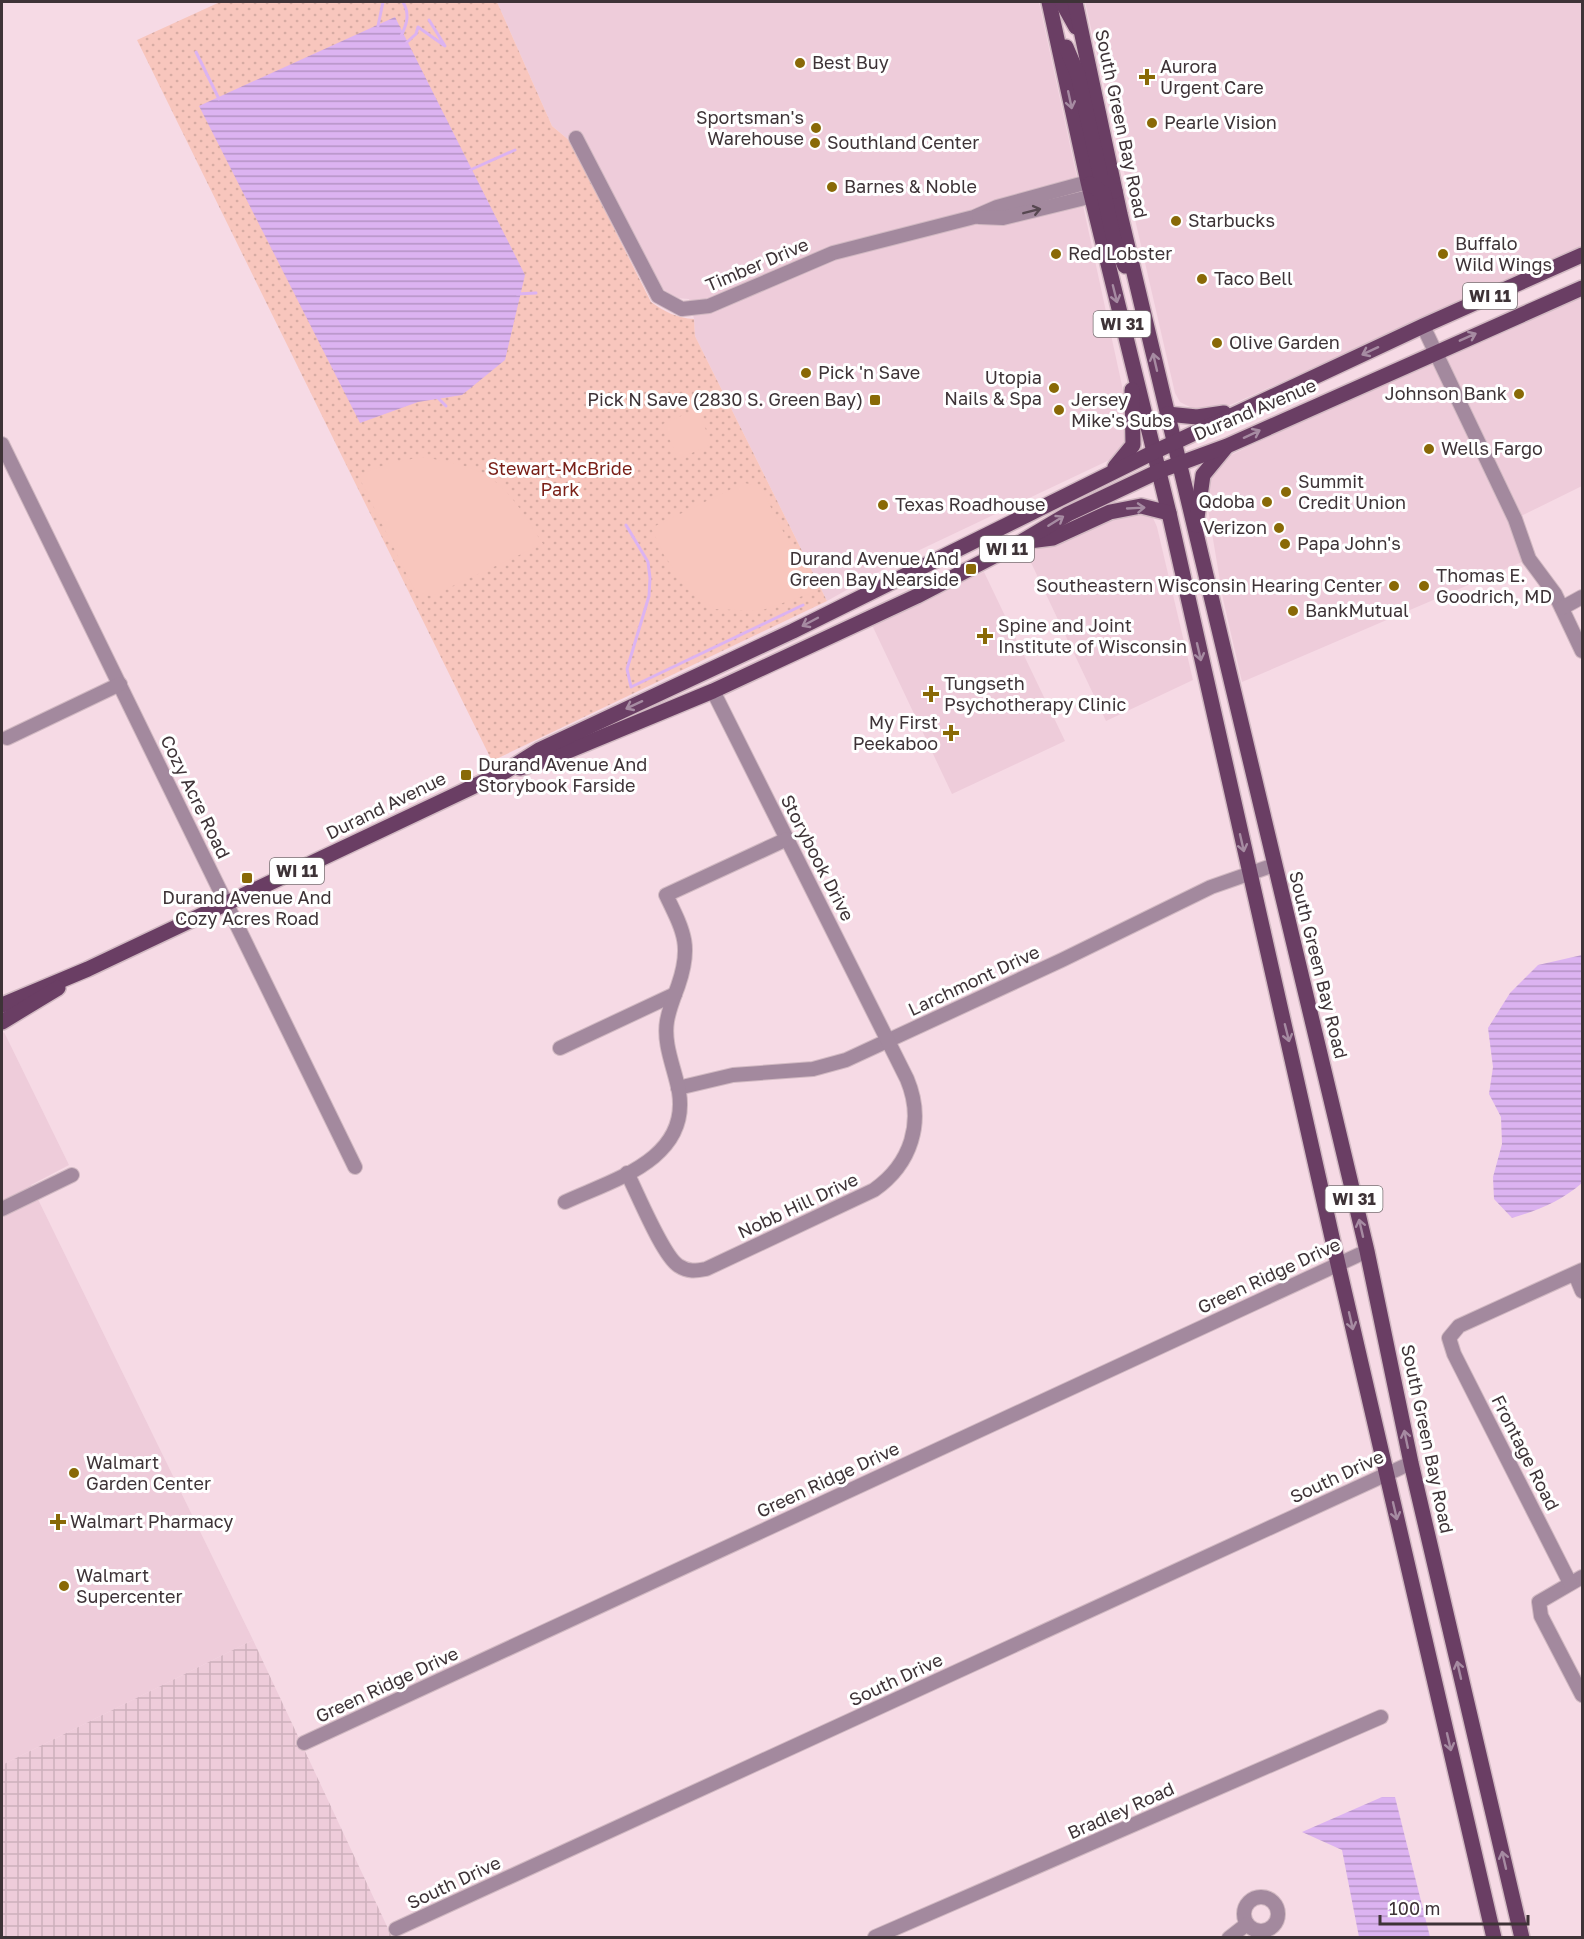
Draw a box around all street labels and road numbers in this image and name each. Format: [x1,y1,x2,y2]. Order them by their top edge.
street label: South Green Bay Road [1091,27,1153,220]
street label: Timber Drive [702,233,811,296]
road number: WI 11 [1463,283,1517,309]
road number: WI 31 [1094,311,1150,337]
street label: Durand Avenue [1190,373,1319,445]
road number: WI 11 [980,536,1034,562]
street label: Cozy Acre Road [157,731,235,862]
street label: Durand Avenue [322,767,449,844]
street label: Storybook Drive [777,791,859,924]
road number: WI 11 [270,858,324,884]
street label: South Green Bay Road [1285,869,1353,1061]
street label: Larchmont Drive [904,940,1043,1020]
street label: Nobb Hill Drive [734,1168,861,1243]
road number: WI 31 [1326,1186,1382,1212]
street label: Green Ridge Drive [1194,1232,1343,1318]
street label: South Green Bay Road [1397,1342,1459,1535]
street label: Frontage Road [1487,1391,1564,1514]
street label: Green Ridge Drive [753,1436,902,1522]
street label: South Drive [1286,1445,1387,1507]
street label: Green Ridge Drive [312,1641,461,1727]
street label: South Drive [845,1648,946,1710]
street label: Bradley Road [1064,1777,1177,1843]
street label: South Drive [403,1851,504,1913]

